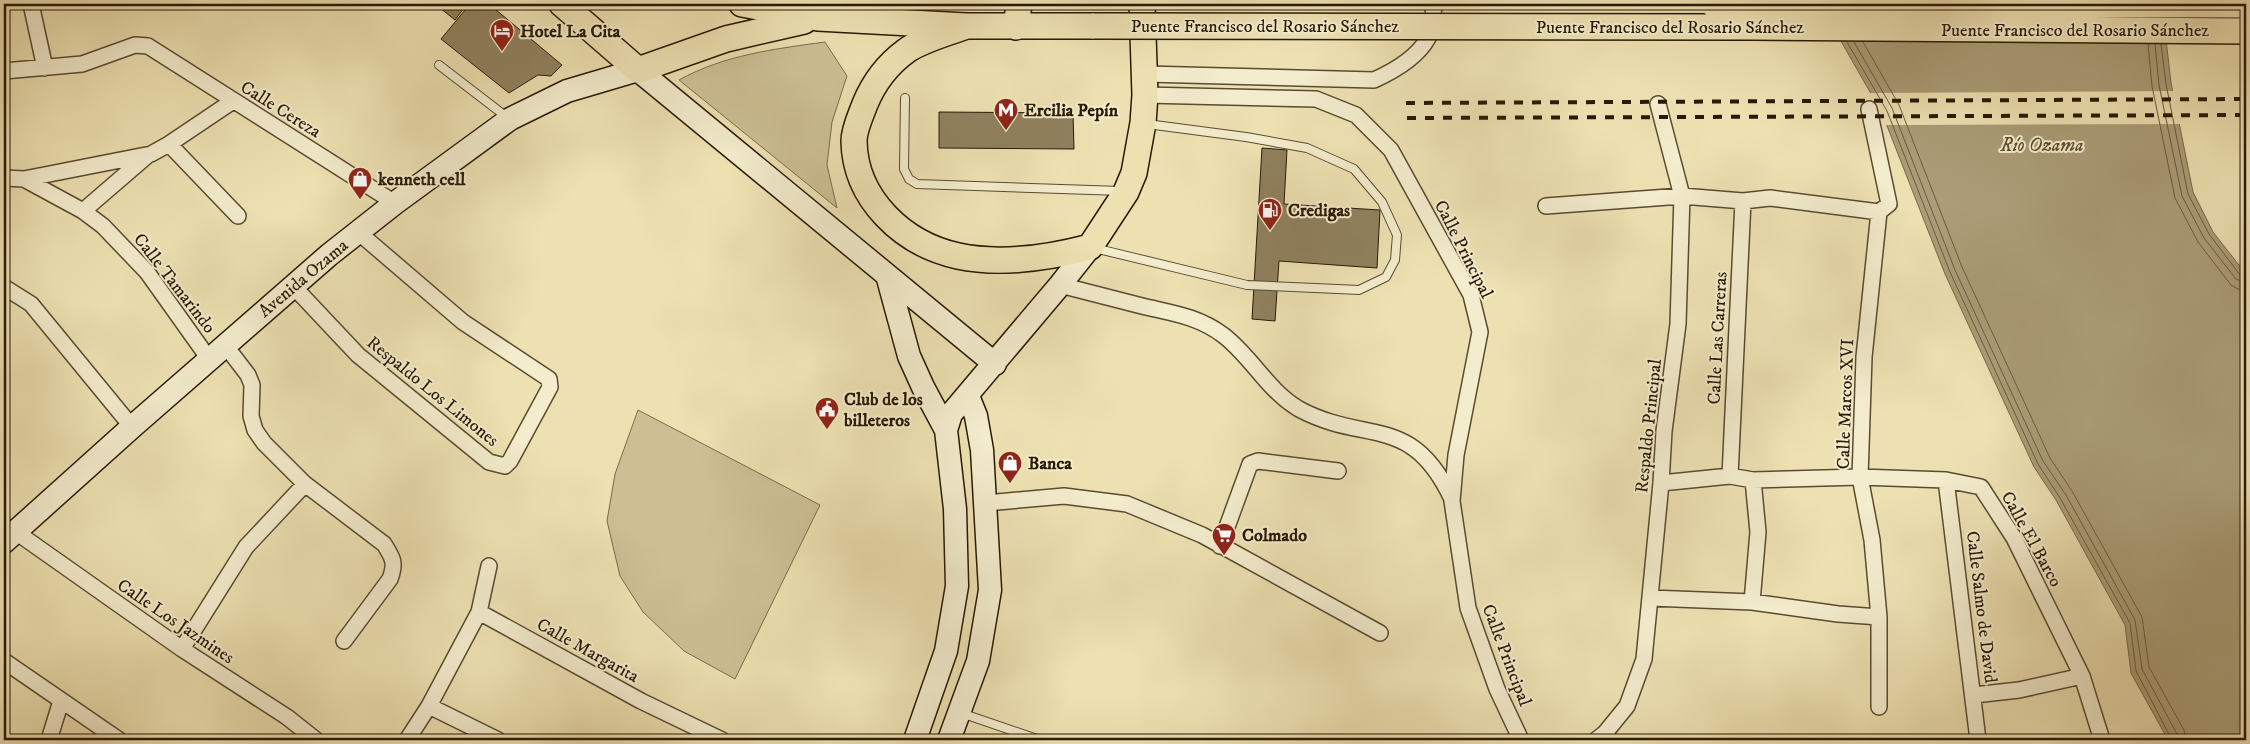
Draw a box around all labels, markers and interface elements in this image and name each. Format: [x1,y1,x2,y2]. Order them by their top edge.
street label: Puente Francisco del Rosario Sánchez [1131,16,1399,38]
street label: Puente Francisco del Rosario Sánchez [1536,17,1804,39]
hotel icon: Hotel La Cita [489,18,515,52]
street label: Puente Francisco del Rosario Sánchez [1941,20,2209,42]
place label: Hotel La Cita [520,21,621,43]
street label: Calle Cereza [236,76,325,143]
metro station icon: Ercilia Pepín [993,97,1019,131]
place label: Ercilia Pepín [1024,100,1119,122]
water label: Río Ozama [2000,134,2083,157]
shop icon: kenneth cell [347,166,373,200]
place label: kenneth cell [377,169,466,191]
fuel station icon: Credigas [1257,197,1283,231]
street label: Calle Principal [1429,197,1498,303]
place label: Credigas [1288,200,1350,222]
street label: Calle Tamarindo [128,229,220,338]
street label: Avenida Ozama [254,235,353,323]
street label: Calle Las Carreras [1704,271,1732,405]
street label: Respaldo Los Limones [362,332,503,452]
street label: Calle Marcos XVI [1833,338,1859,470]
street label: Respaldo Principal [1631,357,1667,494]
place label: Club de los billeteros [843,389,923,432]
public building icon: Club de los billeteros [814,396,840,430]
shop icon: Banca [997,450,1023,484]
place label: Banca [1028,453,1072,475]
street label: Calle El Barco [1996,488,2067,591]
supermarket icon: Colmado [1211,522,1237,556]
place label: Colmado [1242,525,1307,547]
street label: Calle Salmo de David [1961,530,2001,684]
street label: Calle Los Jazmines [113,575,238,669]
street label: Calle Principal [1477,601,1536,710]
street label: Calle Margarita [533,614,643,688]

